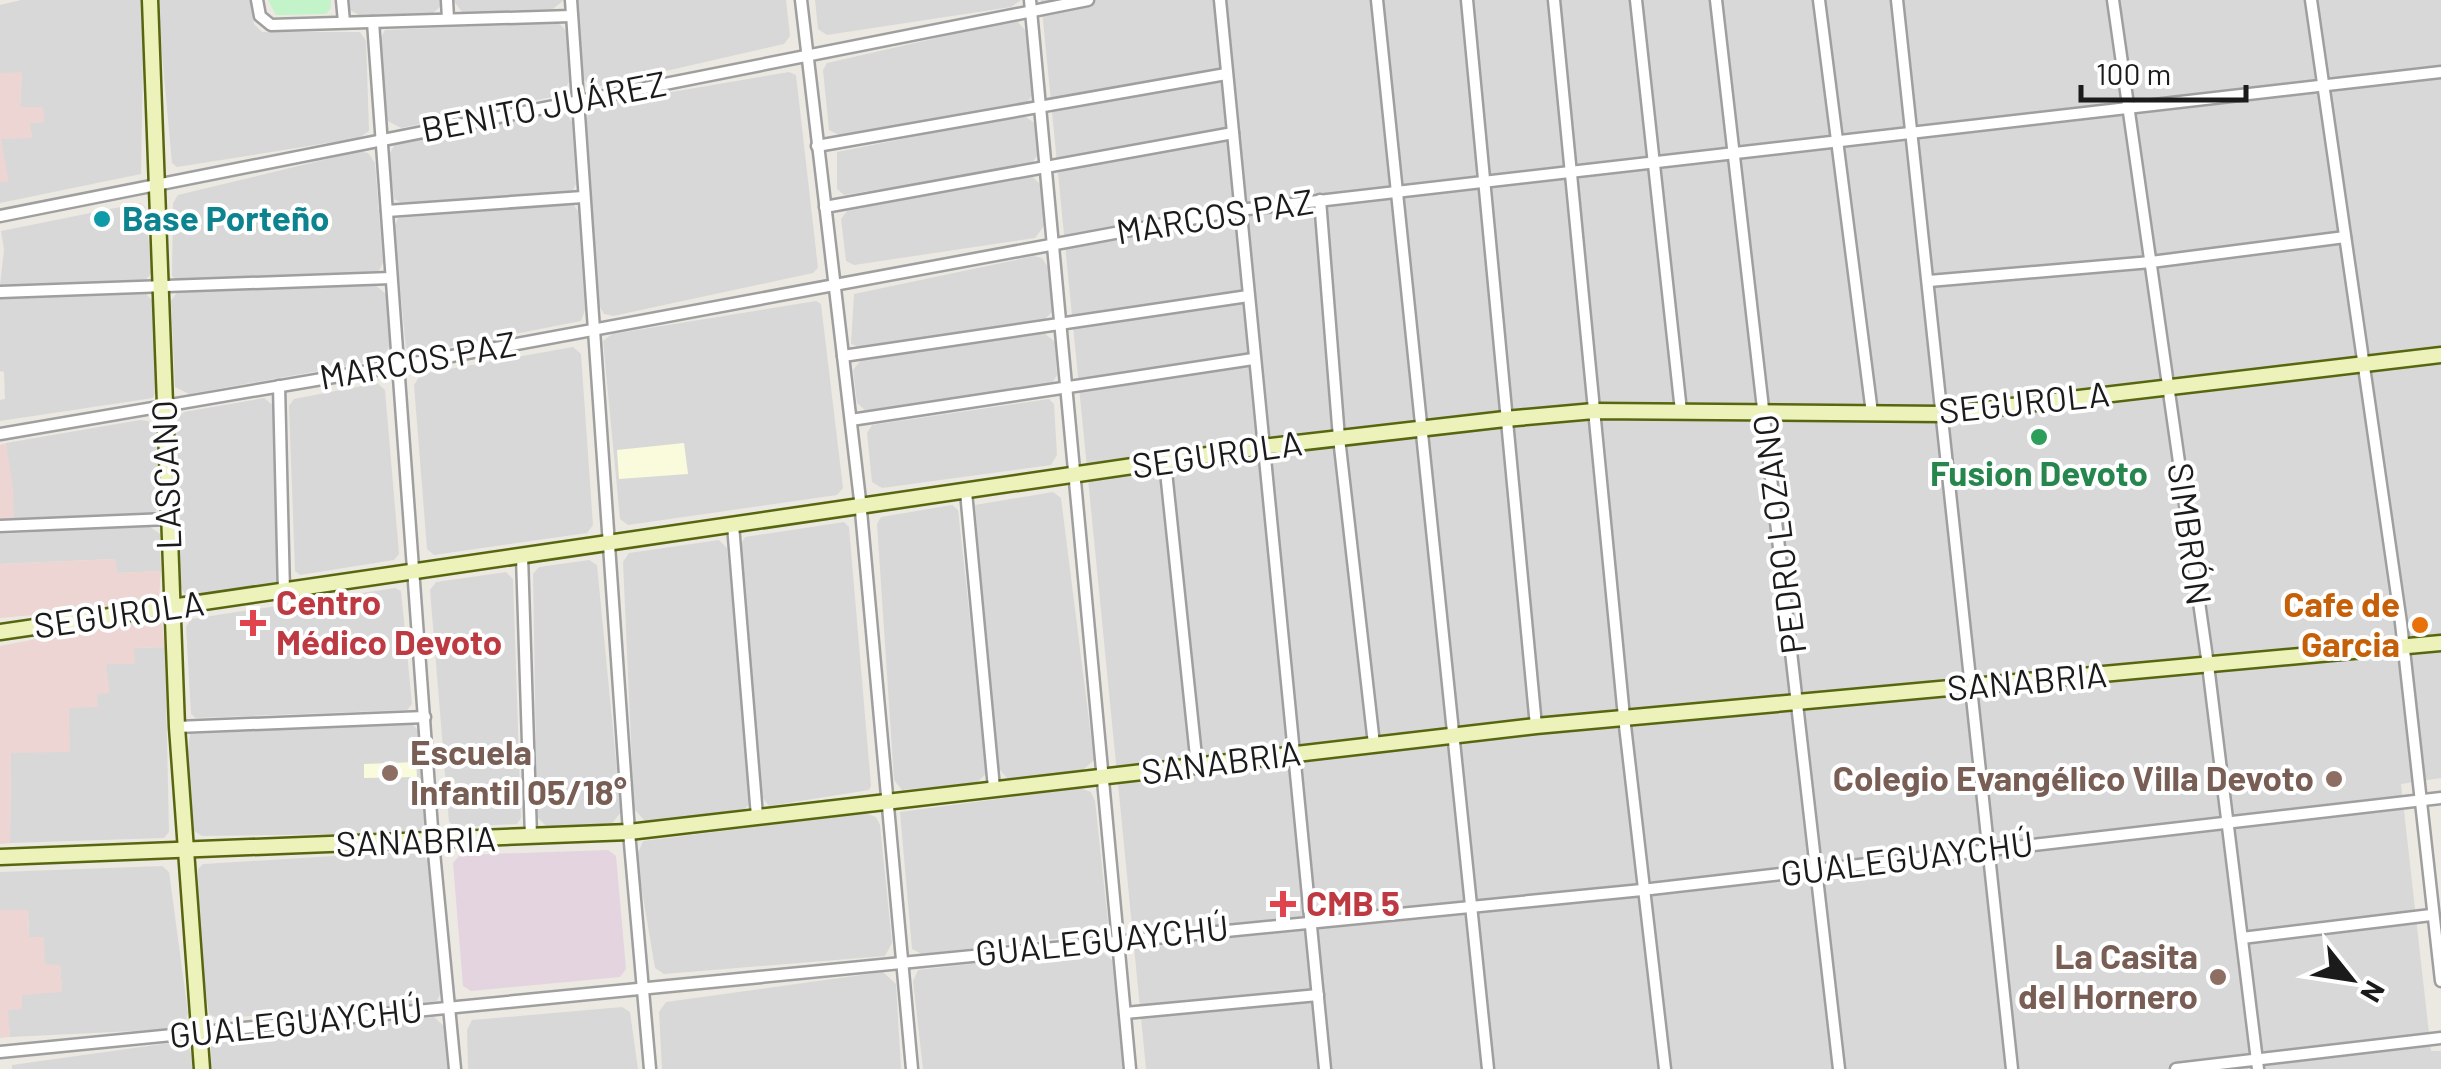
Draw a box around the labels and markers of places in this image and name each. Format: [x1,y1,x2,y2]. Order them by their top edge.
place label: Base Porteño [122,196,330,238]
marker: Base Porteño [91,208,113,230]
marker: Fusion Devoto [2028,426,2050,448]
place label: Fusion Devoto [1930,451,2148,493]
place label: Centro Médico Devoto [276,580,502,662]
place label: Cafe de Garcia [2283,582,2400,664]
marker: Centro Médico Devoto [240,610,266,636]
marker: Cafe de Garcia [2409,614,2431,636]
place label: Escuela Infantil 05/18° [410,730,627,812]
place label: Colegio Evangélico Villa Devoto [1833,756,2314,798]
marker: Escuela Infantil 05/18° [379,762,401,784]
marker: Colegio Evangélico Villa Devoto [2323,768,2345,790]
place label: CMB 5 [1306,881,1400,923]
marker: CMB 5 [1270,891,1296,917]
place label: La Casita del Hornero [2018,934,2198,1016]
marker: La Casita del Hornero [2207,966,2229,988]

